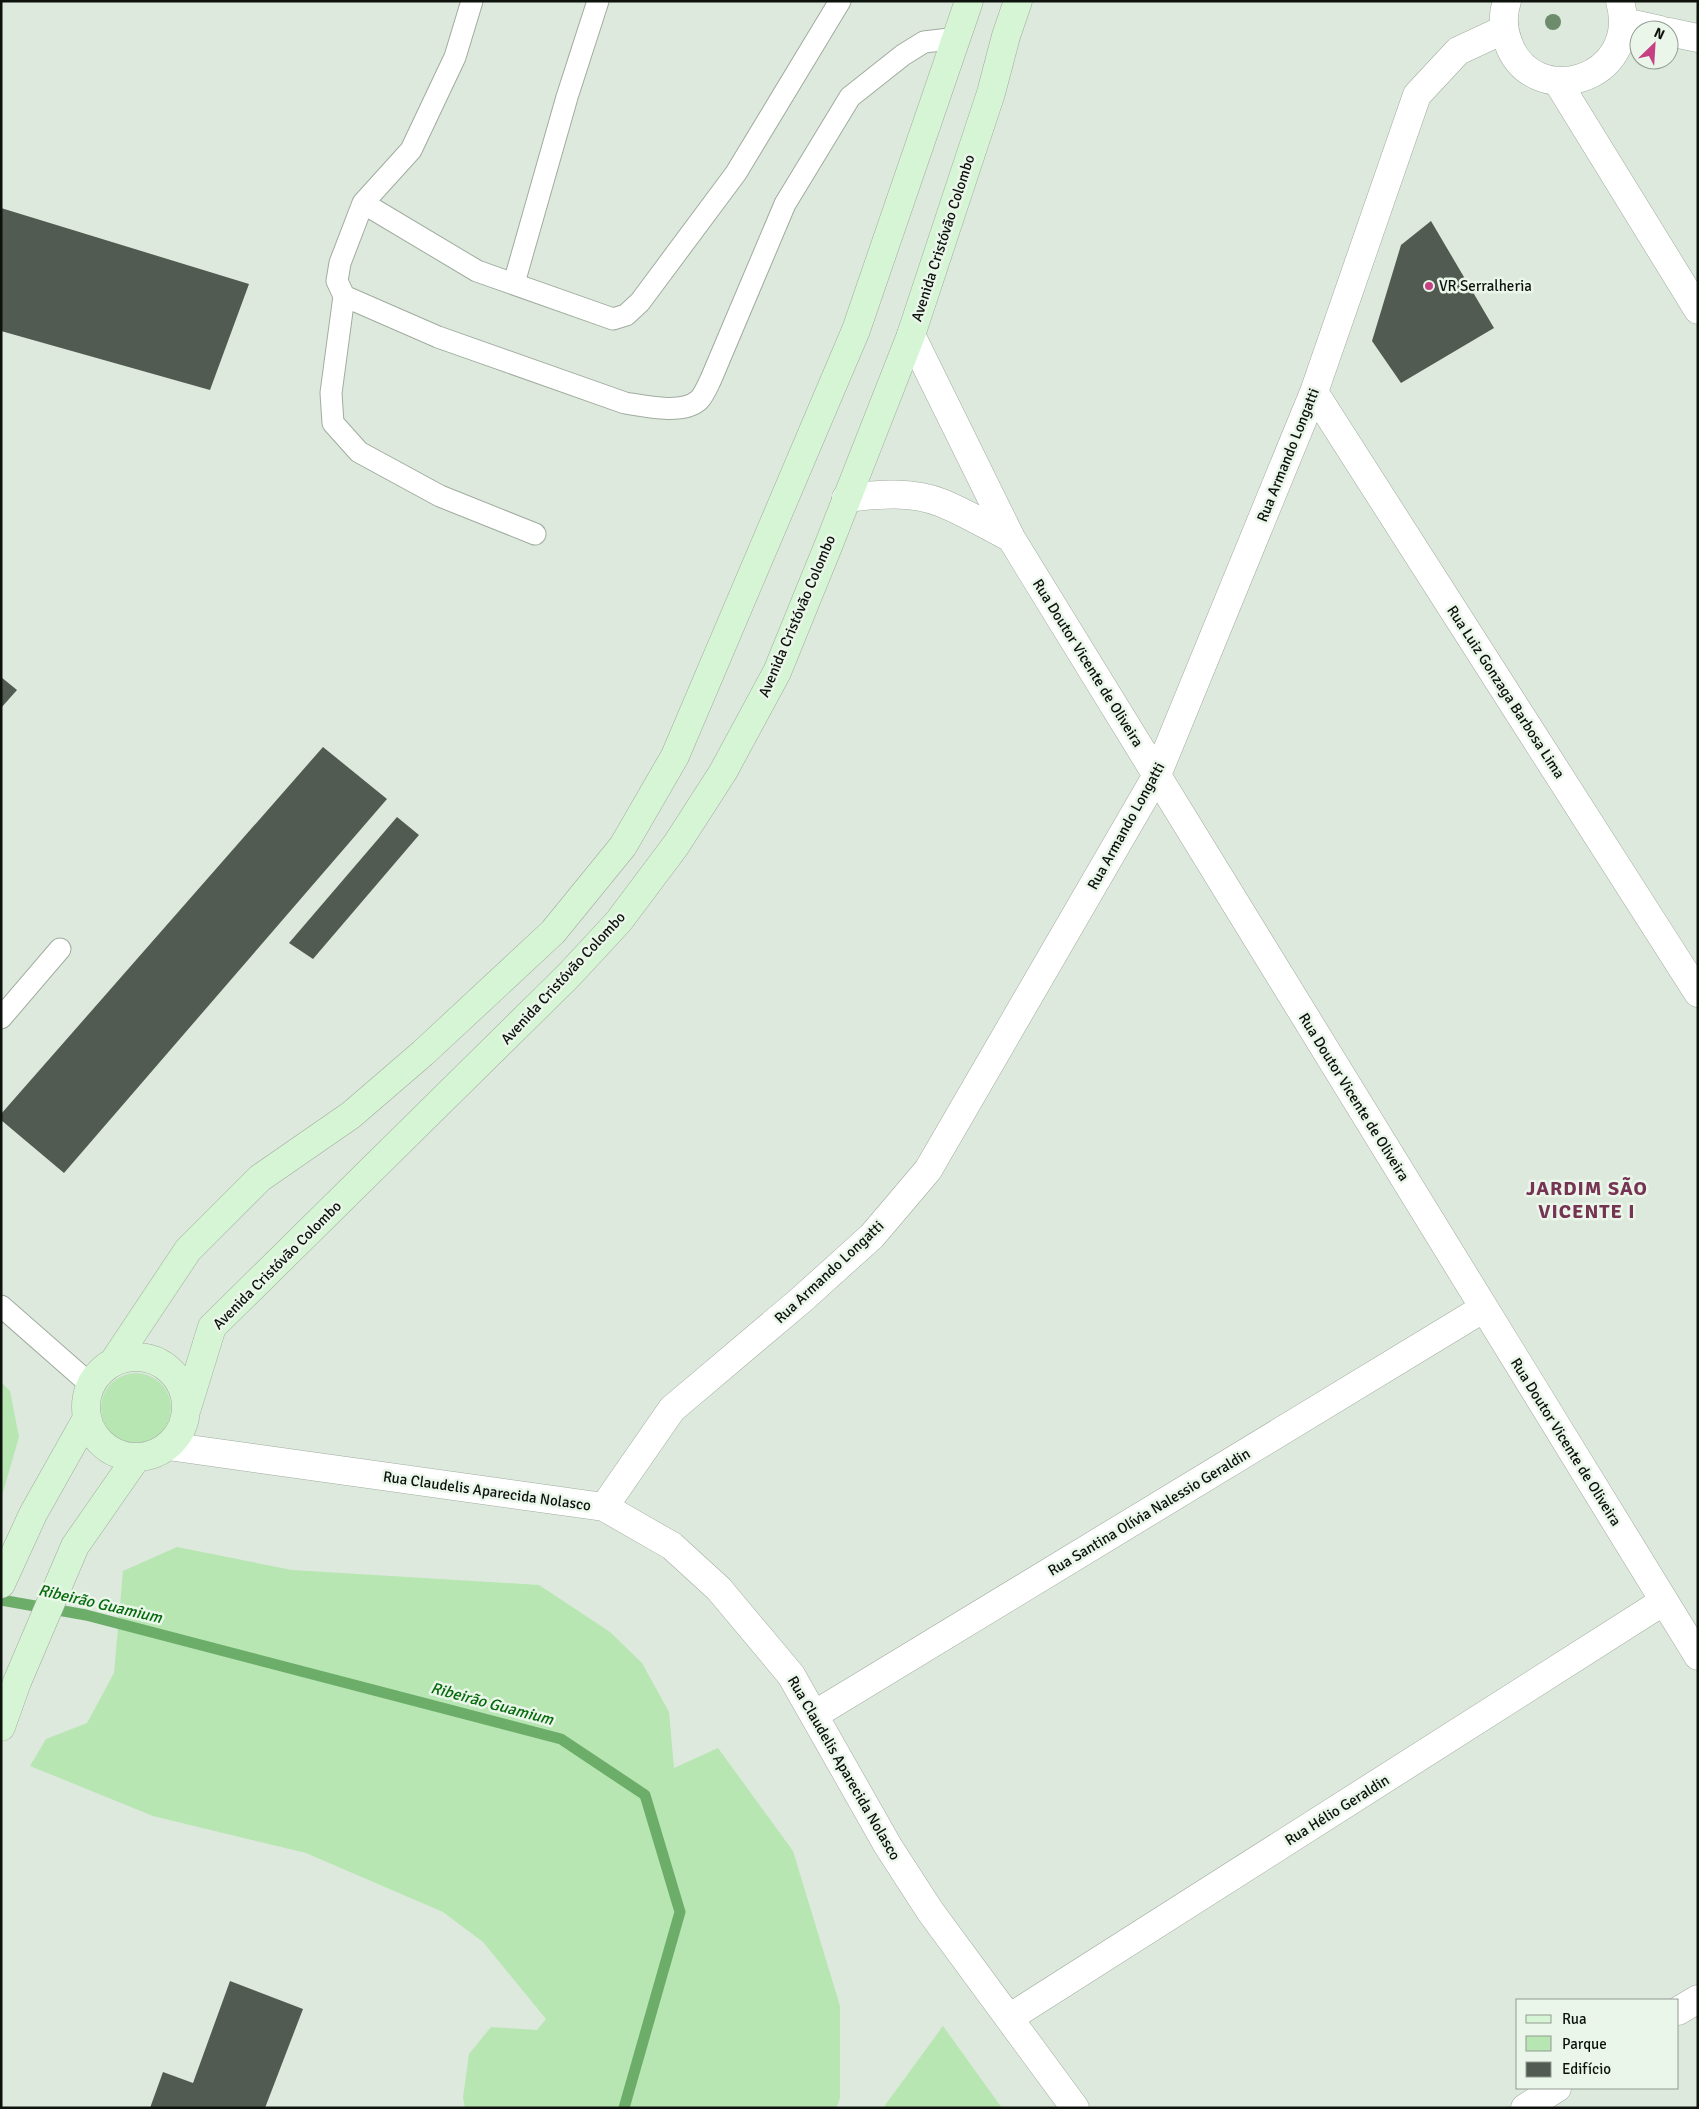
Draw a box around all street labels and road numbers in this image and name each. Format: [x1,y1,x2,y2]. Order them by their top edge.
street label: Avenida Cristóvão Colombo [908,152,979,324]
street label: Rua Armando Longatti [1253,385,1323,525]
street label: Avenida Cristóvão Colombo [755,532,839,700]
street label: Rua Doutor Vicente de Oliveira [1029,576,1147,750]
street label: Rua Luiz Gonzaga Barbosa Lima [1443,602,1569,782]
street label: Rua Armando Longatti [1084,759,1168,893]
street label: Avenida Cristóvão Colombo [497,908,629,1048]
street label: Rua Doutor Vicente de Oliveira [1295,1010,1413,1184]
street label: Avenida Cristóvão Colombo [209,1197,345,1333]
street label: Rua Armando Longatti [771,1217,887,1327]
street label: Rua Doutor Vicente de Oliveira [1507,1355,1625,1529]
street label: Rua Santina Olívia Nalessio Geraldin [1045,1444,1253,1580]
street label: Rua Claudelis Aparecida Nolasco [382,1467,592,1515]
street label: Rua Claudelis Aparecida Nolasco [784,1673,904,1864]
street label: Rua Hélio Geraldin [1282,1771,1392,1849]

